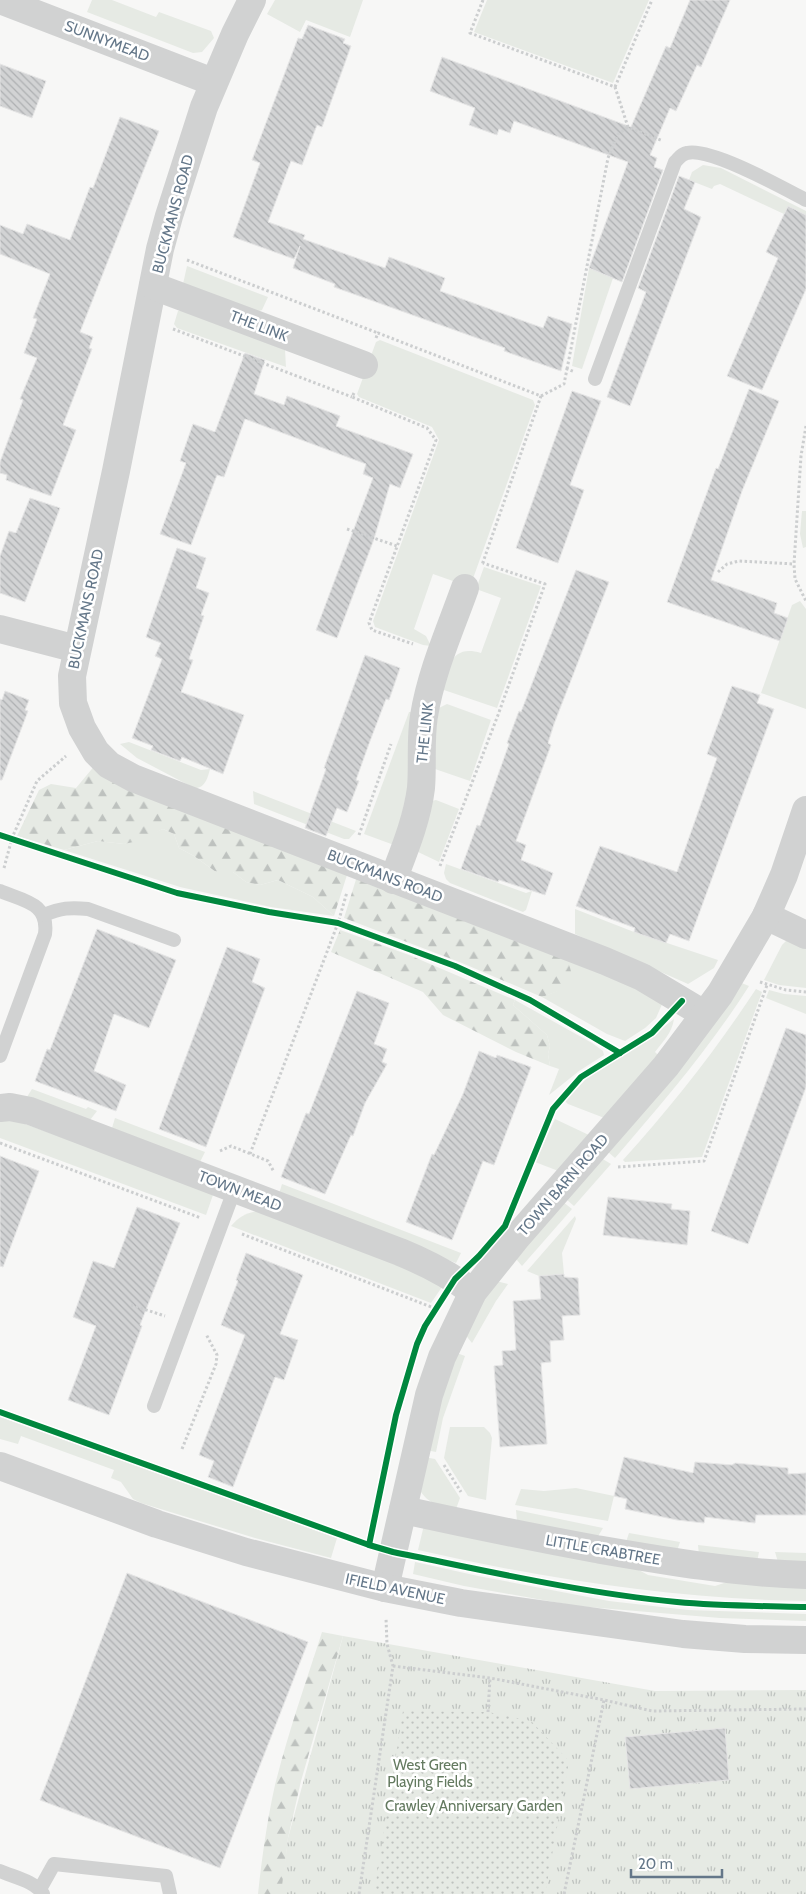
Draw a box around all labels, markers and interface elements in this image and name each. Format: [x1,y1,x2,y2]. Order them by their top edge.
street label: SUNNYMEAD [62,17,152,65]
street label: BUCKMANS ROAD [148,153,198,275]
street label: THE LINK [227,307,291,345]
street label: BUCKMANS ROAD [64,547,108,671]
street label: THE LINK [413,701,437,764]
street label: BUCKMANS ROAD [325,846,445,906]
street label: TOWN BARN ROAD [514,1130,612,1240]
street label: TOWN MEAD [196,1167,284,1215]
street label: LITTLE CRABTREE [544,1531,662,1569]
street label: IFIELD AVENUE [344,1570,446,1608]
park label: West Green Playing Fields [387,1756,473,1791]
park label: Crawley Anniversary Garden [385,1797,563,1815]
scale bar [631,1846,722,1878]
text: 20 m [638,1855,673,1873]

